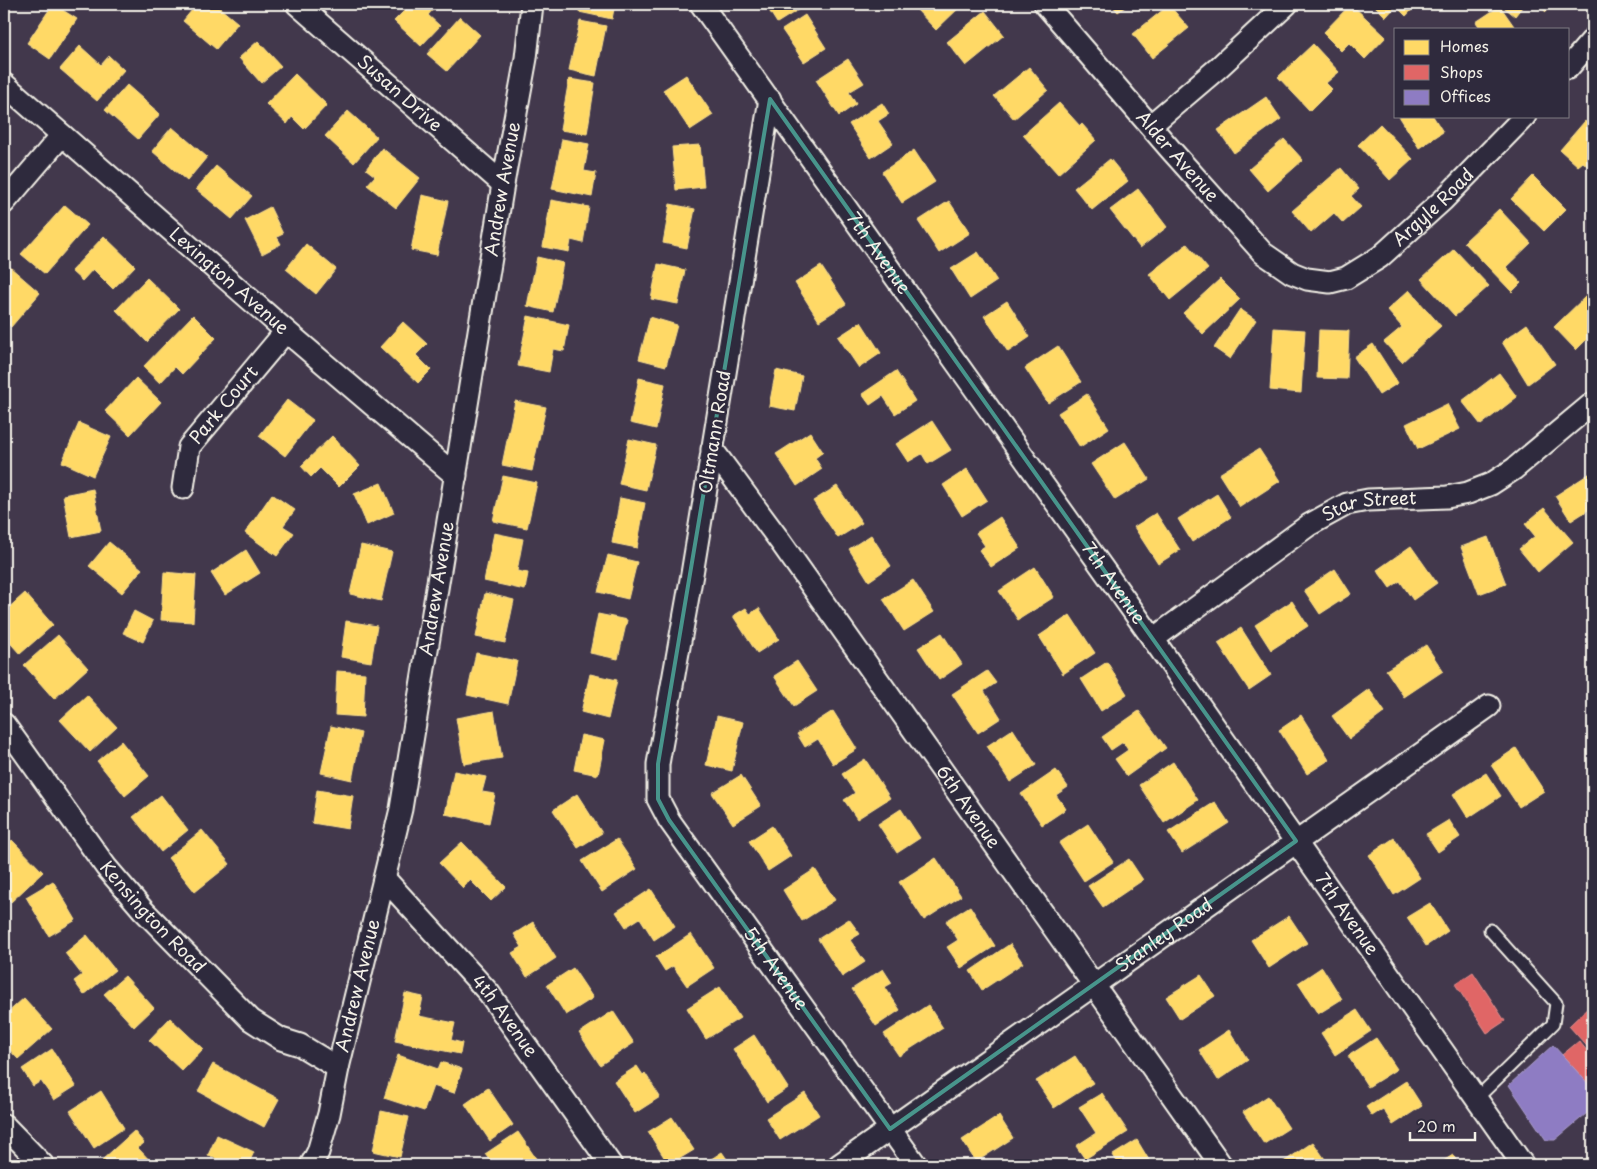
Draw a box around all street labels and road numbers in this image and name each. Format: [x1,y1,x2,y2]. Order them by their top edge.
street label: Susan Drive [352,47,449,137]
street label: Alder Avenue [1131,104,1226,207]
street label: Andrew Avenue [476,119,526,258]
street label: Argyle Road [1386,161,1479,252]
street label: 7th Avenue [841,206,918,299]
street label: Lexington Avenue [164,220,296,340]
street label: Park Court [182,359,264,449]
street label: Oltmann Road [690,368,737,495]
street label: Star Street [1316,483,1417,528]
street label: Andrew Avenue [411,519,460,658]
street label: 7th Avenue [1076,536,1153,629]
street label: 6th Avenue [930,759,1008,853]
street label: Kensington Road [94,854,213,979]
street label: 7th Avenue [1309,867,1386,960]
street label: Stanley Road [1109,890,1218,978]
street label: Andrew Avenue [327,916,386,1055]
street label: 5th Avenue [738,921,816,1015]
street label: 4th Avenue [466,968,545,1062]

